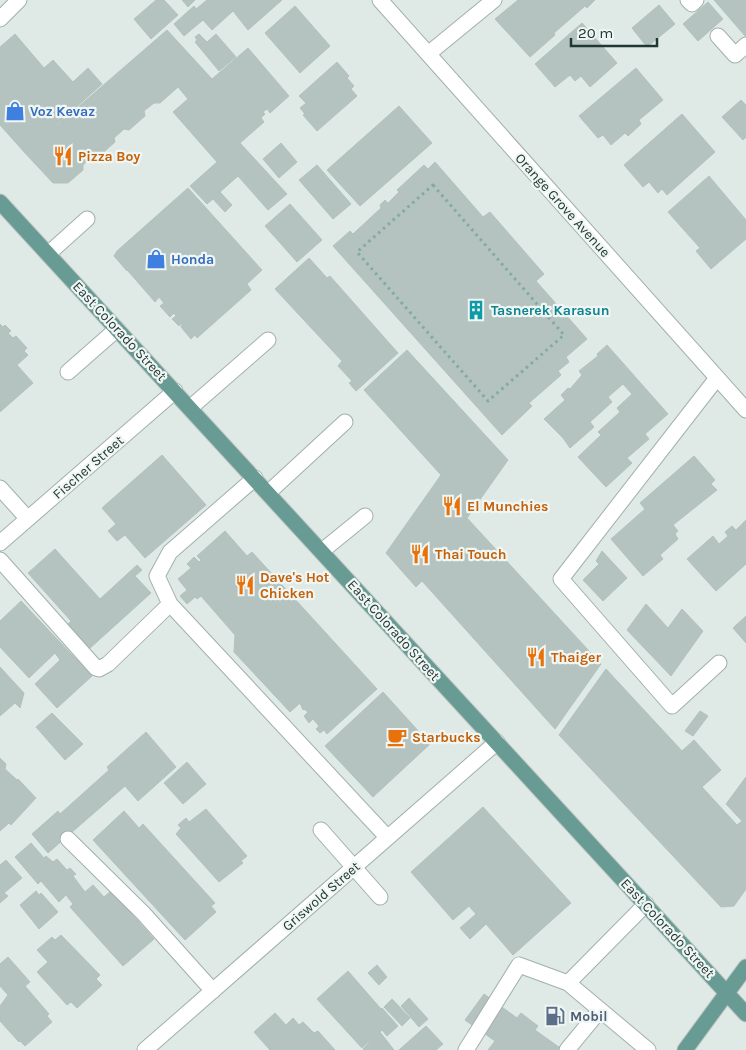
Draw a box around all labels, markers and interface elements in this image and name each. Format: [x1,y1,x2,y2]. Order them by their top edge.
scale bar [571,15,657,47]
text: 20 m [578,24,613,42]
shop icon: Voz Kevaz [4,100,26,122]
place label: Voz Kevaz [30,103,95,120]
restaurant icon: Pizza Boy [52,145,74,167]
place label: Pizza Boy [78,148,140,165]
street label: Orange Grove Avenue [511,150,614,261]
shop icon: Honda [145,248,167,270]
place label: Honda [171,251,214,268]
street label: East Colorado Street [69,278,170,385]
building icon: Tasnerek Karasun [465,299,487,321]
place label: Tasnerek Karasun [491,302,609,319]
street label: Fischer Street [49,432,127,503]
restaurant icon: El Munchies [441,495,463,517]
place label: El Munchies [467,498,548,515]
restaurant icon: Thai Touch [409,543,431,565]
place label: Thai Touch [435,546,507,563]
place label: Dave's Hot Chicken [260,569,330,602]
restaurant icon: Dave's Hot Chicken [234,574,256,596]
street label: East Colorado Street [344,576,443,684]
restaurant icon: Thaiger [525,646,547,668]
place label: Thaiger [551,649,602,666]
cafe icon: Starbucks [386,726,408,748]
place label: Starbucks [412,729,481,746]
street label: Griswold Street [279,858,364,935]
street label: East Colorado Street [617,875,718,982]
fuel station icon: Mobil [544,1005,566,1027]
place label: Mobil [570,1008,608,1025]

